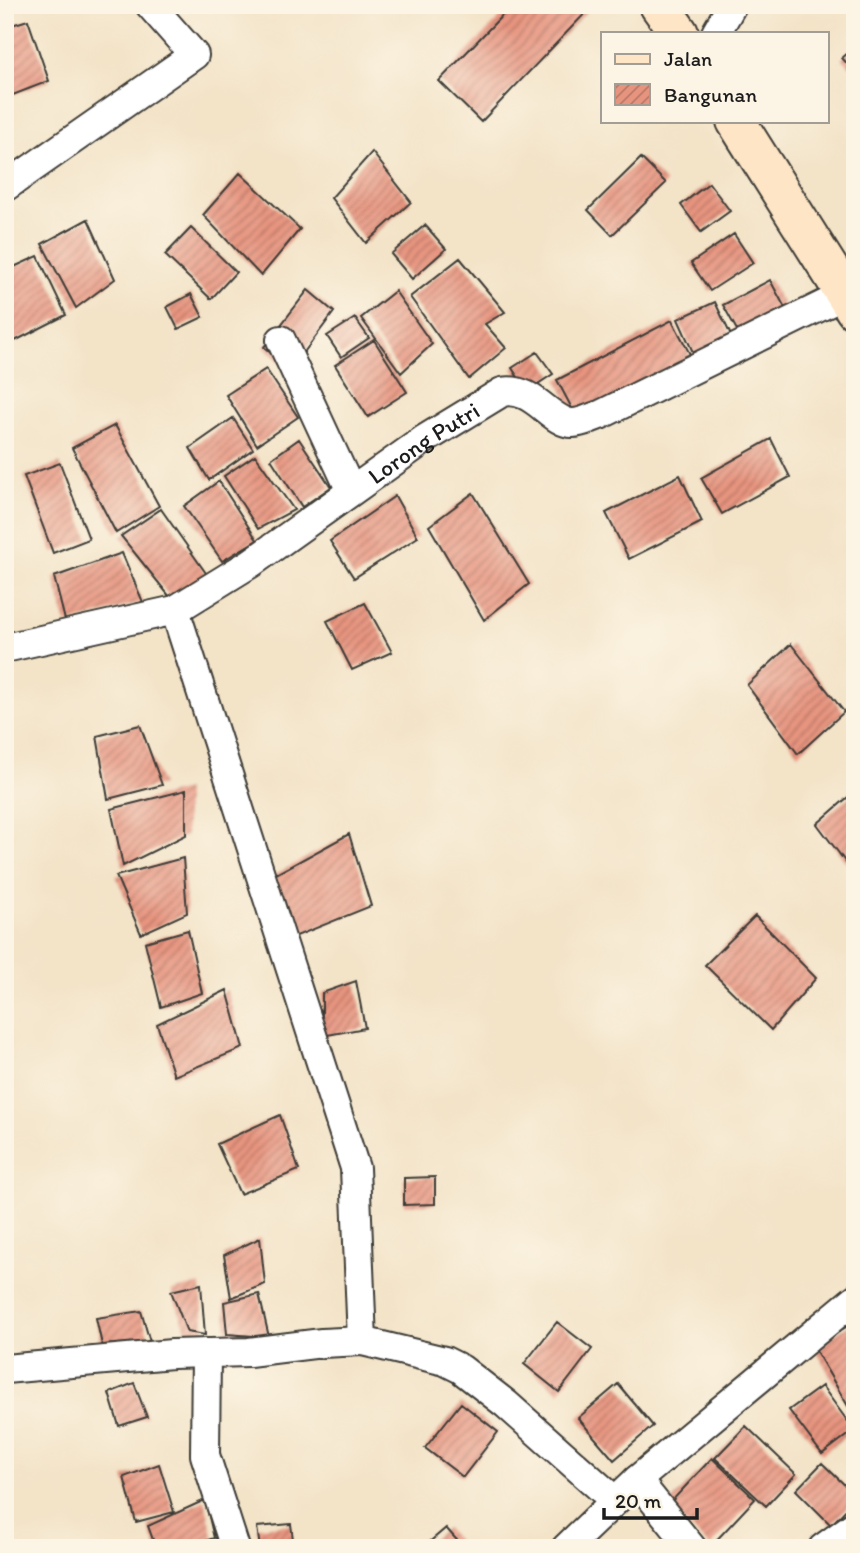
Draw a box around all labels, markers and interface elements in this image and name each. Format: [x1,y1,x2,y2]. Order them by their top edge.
legend [601,32,828,122]
text: Jalan [664,46,712,71]
text: Bangunan [664,82,757,107]
street label: Lorong Putri [362,395,484,490]
scale bar [604,1476,697,1520]
text: 20 m [615,1488,662,1513]

